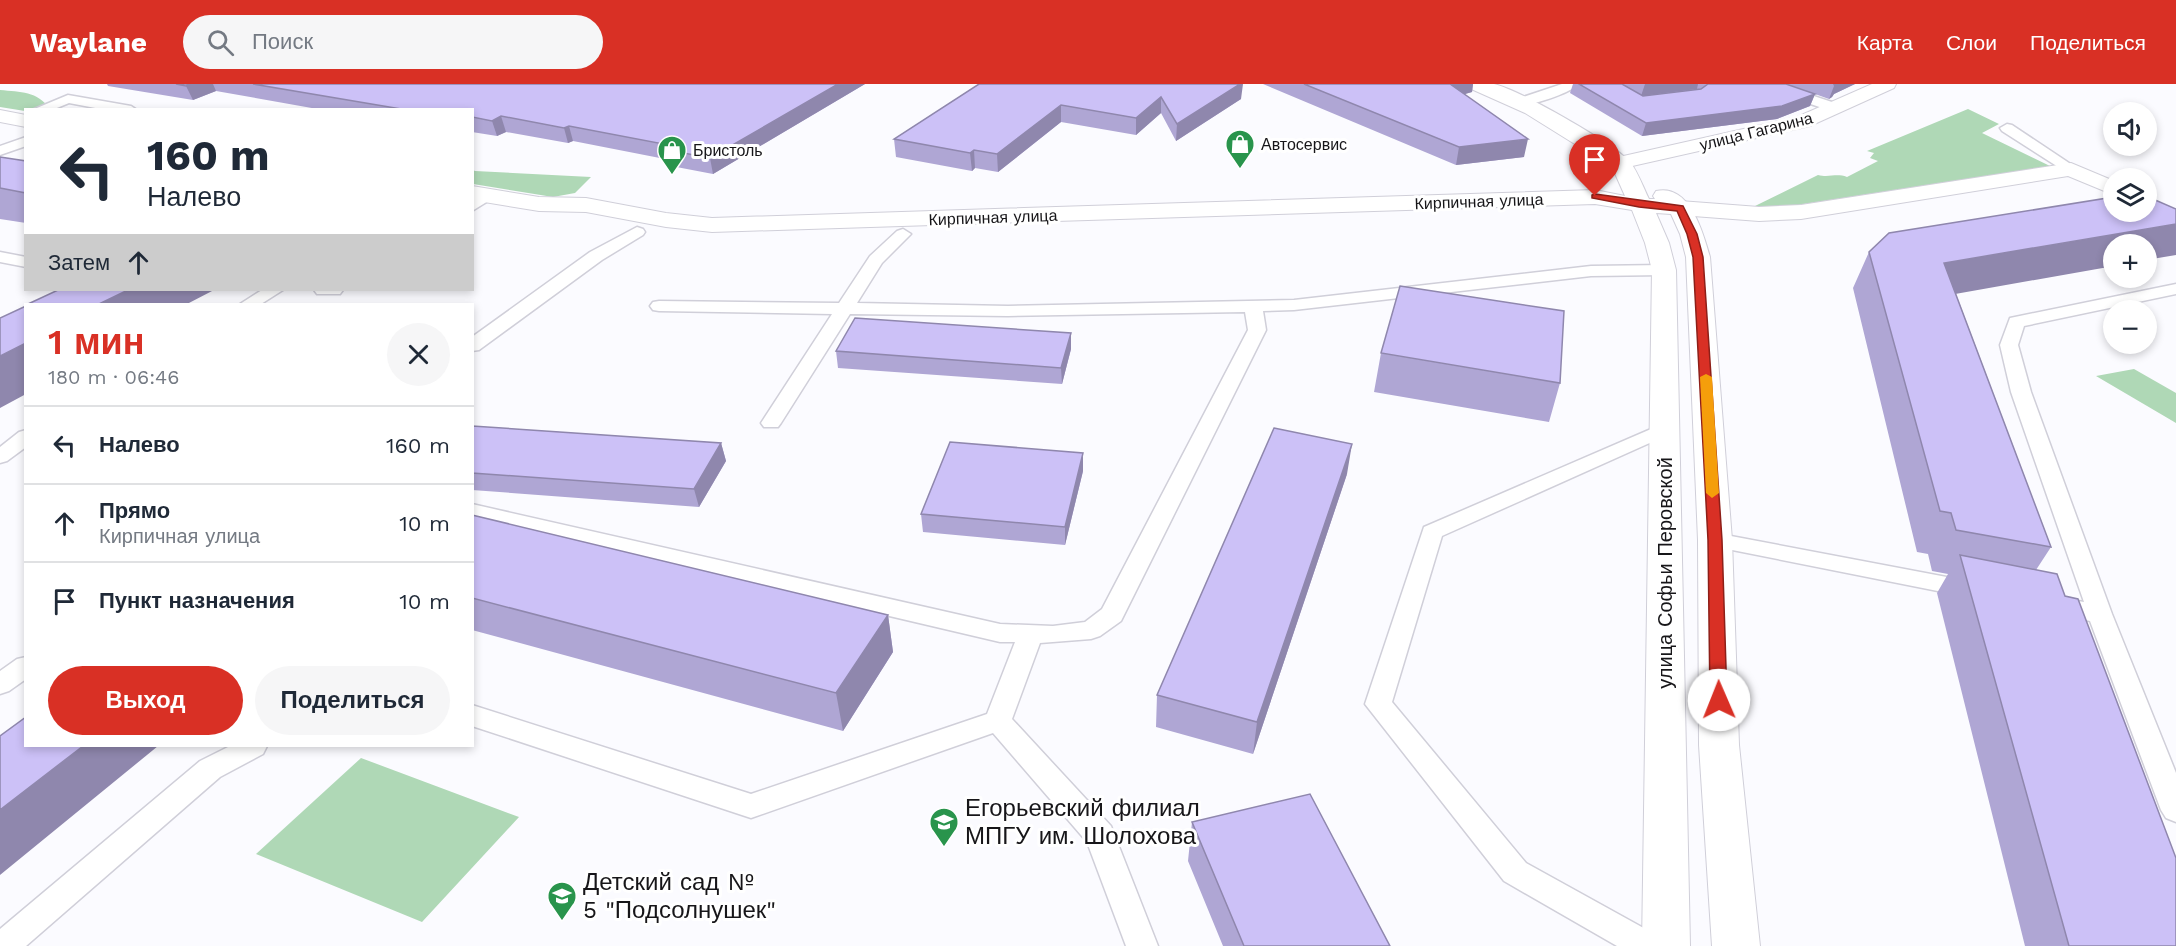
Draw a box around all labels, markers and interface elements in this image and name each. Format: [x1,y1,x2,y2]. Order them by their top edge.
search box [183,15,603,69]
text: Waylane [30,26,147,59]
icon: search [204,26,237,59]
text: Поиск [252,29,313,54]
text: Карта [1857,30,1913,55]
text: Слои [1946,30,1997,55]
text: Поделиться [2030,30,2146,55]
map controls [2103,102,2157,354]
button: sound [2103,102,2157,156]
street label: улица Гагарина [1698,108,1815,155]
shop icon: Автосервис [1224,128,1256,170]
text: 160 m [147,131,270,180]
icon: left [48,132,126,210]
shop icon: Бристоль [656,134,688,176]
pin [1569,134,1620,196]
place label: Автосервис [1261,135,1347,154]
place label: Бристоль [693,141,763,160]
icon: arrive [1578,143,1611,176]
button: layers [2103,168,2157,222]
text: Налево [147,181,241,213]
street label: Кирпичная улица [1414,190,1544,213]
street label: Кирпичная улица [928,206,1058,229]
button: + [2103,234,2157,288]
icon: ahead [122,246,155,279]
text: Затем [48,250,110,275]
button: − [2103,300,2157,354]
text: 1 мин [48,321,145,363]
button: close [387,323,450,386]
text: 180 m · 06:46 [48,365,180,389]
icon: left [48,429,81,462]
text: Налево [99,432,180,457]
text: 160 m [386,433,450,458]
street label: улица Софьи Перовской [1653,457,1677,689]
text: Прямо [99,498,170,523]
icon: ahead [48,507,81,540]
text: 10 m [399,511,450,536]
text: Кирпичная улица [99,524,260,548]
icon: arrive [48,585,81,618]
text: Пункт назначения [99,588,295,613]
text: 10 m [399,589,450,614]
button: Выход [48,666,243,735]
button: Поделиться [255,666,450,735]
position arrow [1687,668,1751,732]
place label: Егорьевский филиал МПГУ им. Шолохова [965,794,1200,850]
school or university icon: Егорьевский филиал МПГУ им. Шолохова [928,806,960,848]
place label: Детский сад № 5 "Подсолнушек" [583,868,776,924]
school or university icon: Детский сад № 5 "Подсолнушек" [546,880,578,922]

